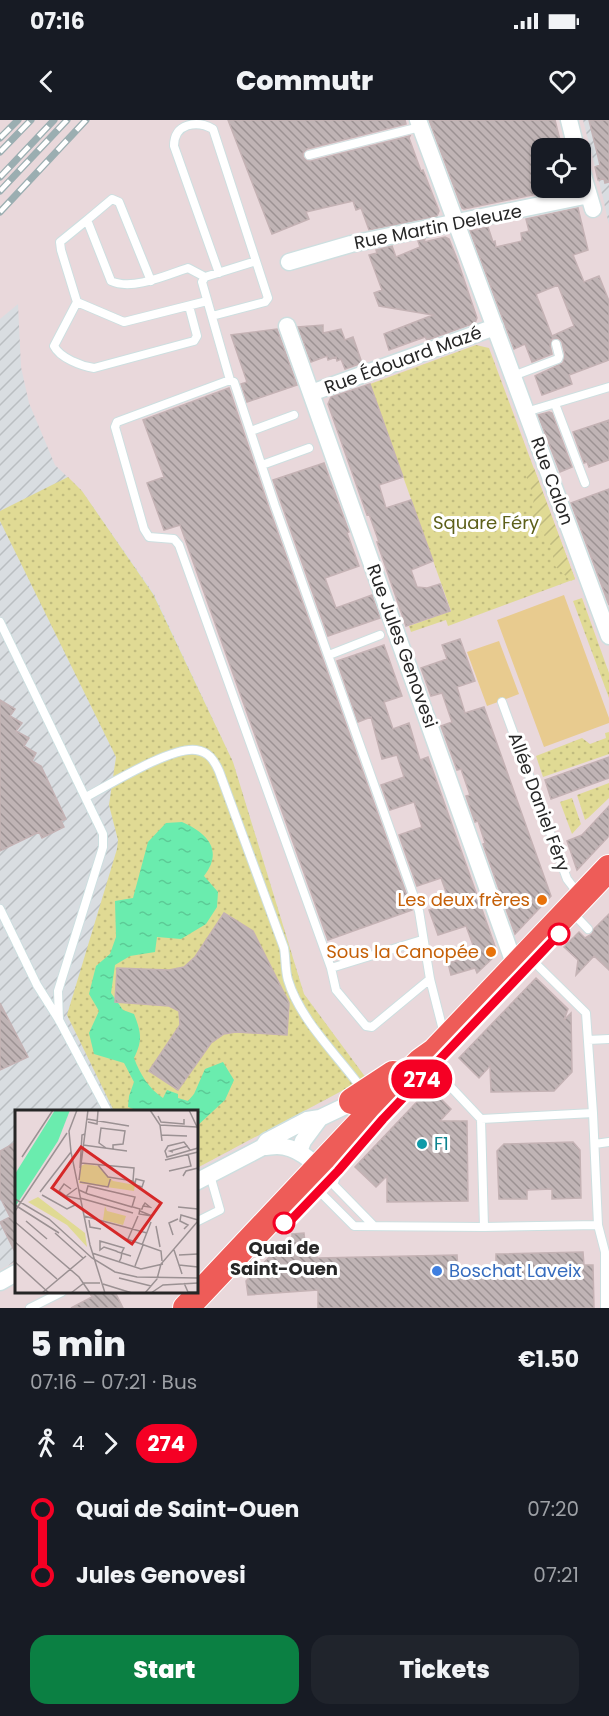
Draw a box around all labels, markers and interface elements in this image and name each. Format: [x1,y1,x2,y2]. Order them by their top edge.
text: 07:16 [30,6,85,37]
text: Commutr [236,62,373,99]
icon: back [30,65,63,98]
icon: heart [546,65,579,98]
map controls [531,138,591,198]
button: locate [531,138,591,198]
street label: Rue Martin Deleuze [352,198,524,255]
street label: Rue Édouard Mazé [321,319,485,400]
street label: Rue Calon [525,433,580,528]
park label: Square Féry [433,510,539,535]
street label: Rue Jules Genovesi [361,560,444,731]
street label: Allée Daniel Féry [503,729,576,875]
place label: Les deux frères [398,887,530,912]
marker: Les deux frères [535,893,549,907]
unlabelled marker [548,923,570,945]
place label: Sous la Canopée [326,939,479,964]
marker: Sous la Canopée [484,945,498,959]
line badge: 274 [388,1060,456,1098]
text: 274 [403,1065,441,1094]
inset map [15,1110,198,1293]
place label: F1 [434,1131,449,1156]
marker: F1 [415,1137,429,1151]
marker: Quai de Saint-Ouen [273,1212,295,1234]
place label: Quai de Saint-Ouen [230,1235,338,1281]
place label: Boschat Laveix [449,1258,582,1283]
marker: Boschat Laveix [430,1264,444,1278]
text: 5 min [30,1321,126,1368]
text: €1.50 [518,1344,579,1375]
text: 07:16 – 07:21 · Bus [30,1368,197,1396]
icon: walk [30,1427,63,1460]
icon: forward [94,1427,127,1460]
text: 4 [72,1429,85,1457]
text: 274 [148,1429,185,1458]
text: Quai de Saint-Ouen [76,1494,299,1525]
text: 07:20 [527,1495,579,1523]
text: Jules Genovesi [76,1560,246,1591]
text: 07:21 [533,1561,579,1589]
button: Start [30,1635,299,1704]
button: Tickets [311,1635,579,1704]

